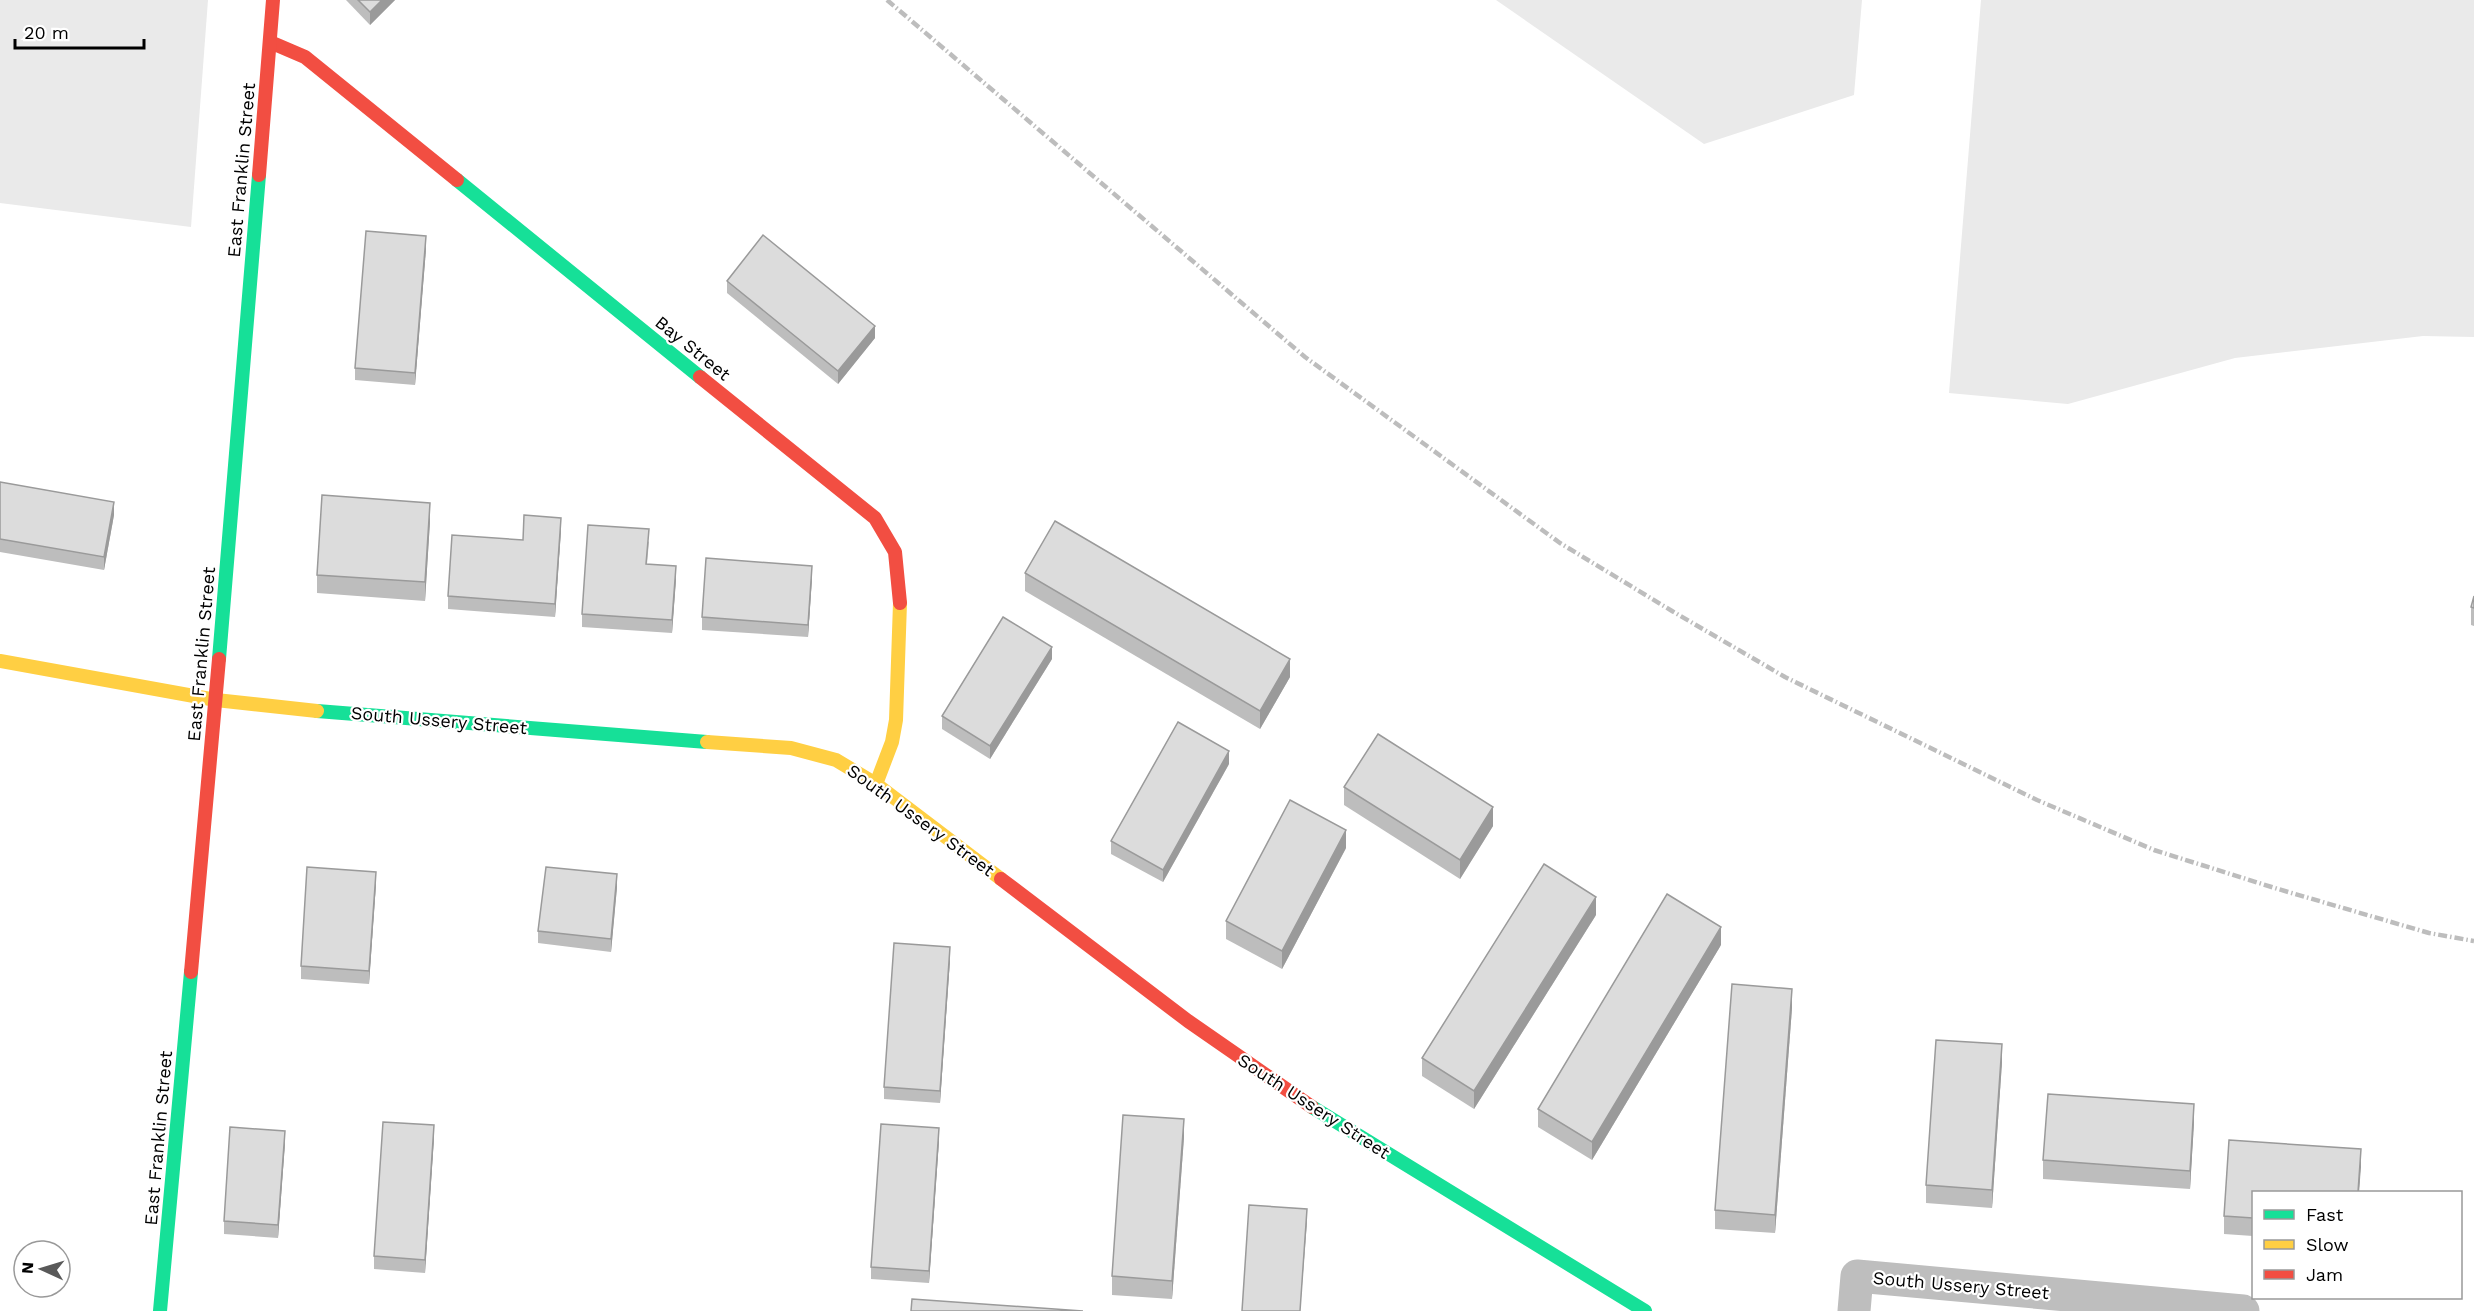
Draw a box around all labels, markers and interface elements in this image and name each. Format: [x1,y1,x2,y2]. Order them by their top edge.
scale bar [15,12,144,50]
text: 20 m [24,22,69,43]
street label: East Franklin Street [223,81,259,258]
street label: Bay Street [651,311,735,385]
street label: East Franklin Street [183,565,219,742]
street label: South Ussery Street [350,702,528,738]
street label: South Ussery Street [843,760,999,881]
street label: East Franklin Street [140,1049,176,1226]
street label: South Ussery Street [1234,1049,1394,1163]
legend [2252,1191,2462,1299]
text: Fast [2306,1204,2344,1225]
text: Slow [2306,1234,2349,1255]
north arrow [12,1239,72,1299]
text: N [18,1261,37,1275]
text: Jam [2306,1264,2343,1285]
street label: South Ussery Street [1872,1267,2050,1303]

